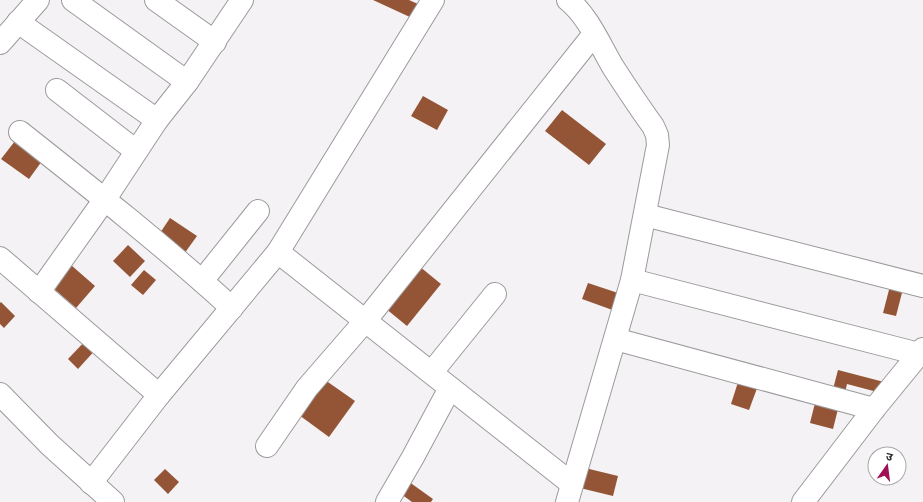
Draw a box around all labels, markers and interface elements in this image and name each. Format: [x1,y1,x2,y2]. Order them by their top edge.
north arrow [867,446,907,486]
text: उ [885,449,895,463]

